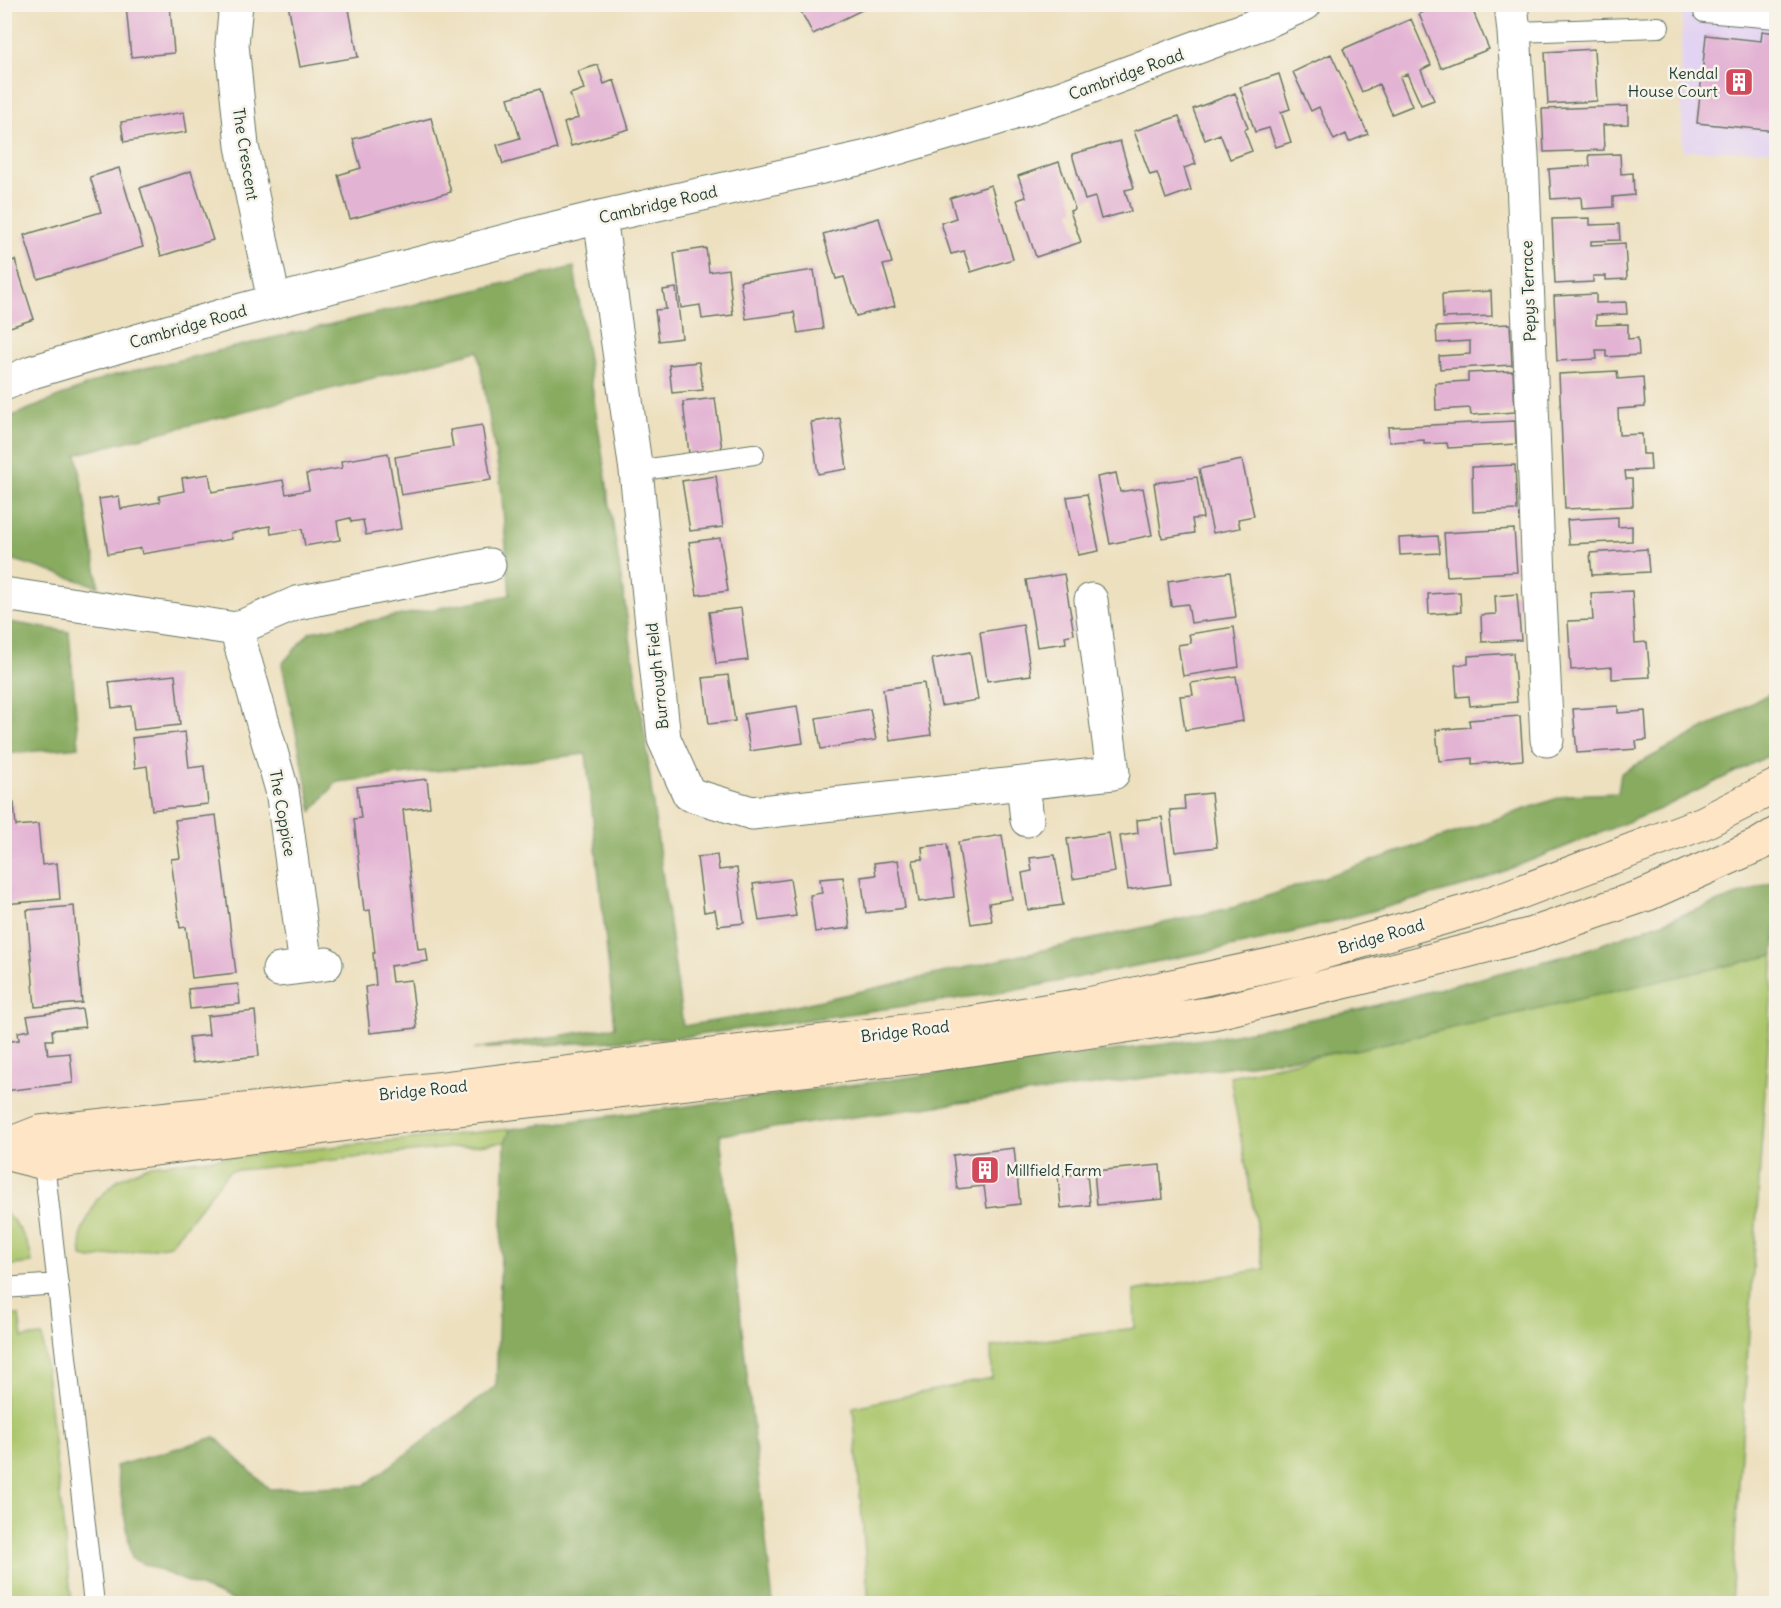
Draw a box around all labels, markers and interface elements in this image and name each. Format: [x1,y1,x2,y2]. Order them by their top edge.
street label: Cambridge Road [1066,44,1186,104]
place label: Kendal House Court [1628,63,1719,101]
building icon: Kendal House Court [1723,66,1755,98]
street label: The Crescent [229,106,263,202]
street label: Cambridge Road [597,181,719,227]
street label: Pepys Terrace [1516,240,1540,342]
street label: Cambridge Road [127,300,249,352]
street label: Burrough Field [641,622,673,730]
street label: The Coppice [266,768,300,858]
street label: Bridge Road [1336,914,1426,958]
street label: Bridge Road [860,1016,950,1046]
street label: Bridge Road [378,1075,468,1105]
building icon: Millfield Farm [969,1154,1001,1186]
place label: Millfield Farm [1006,1160,1102,1180]

